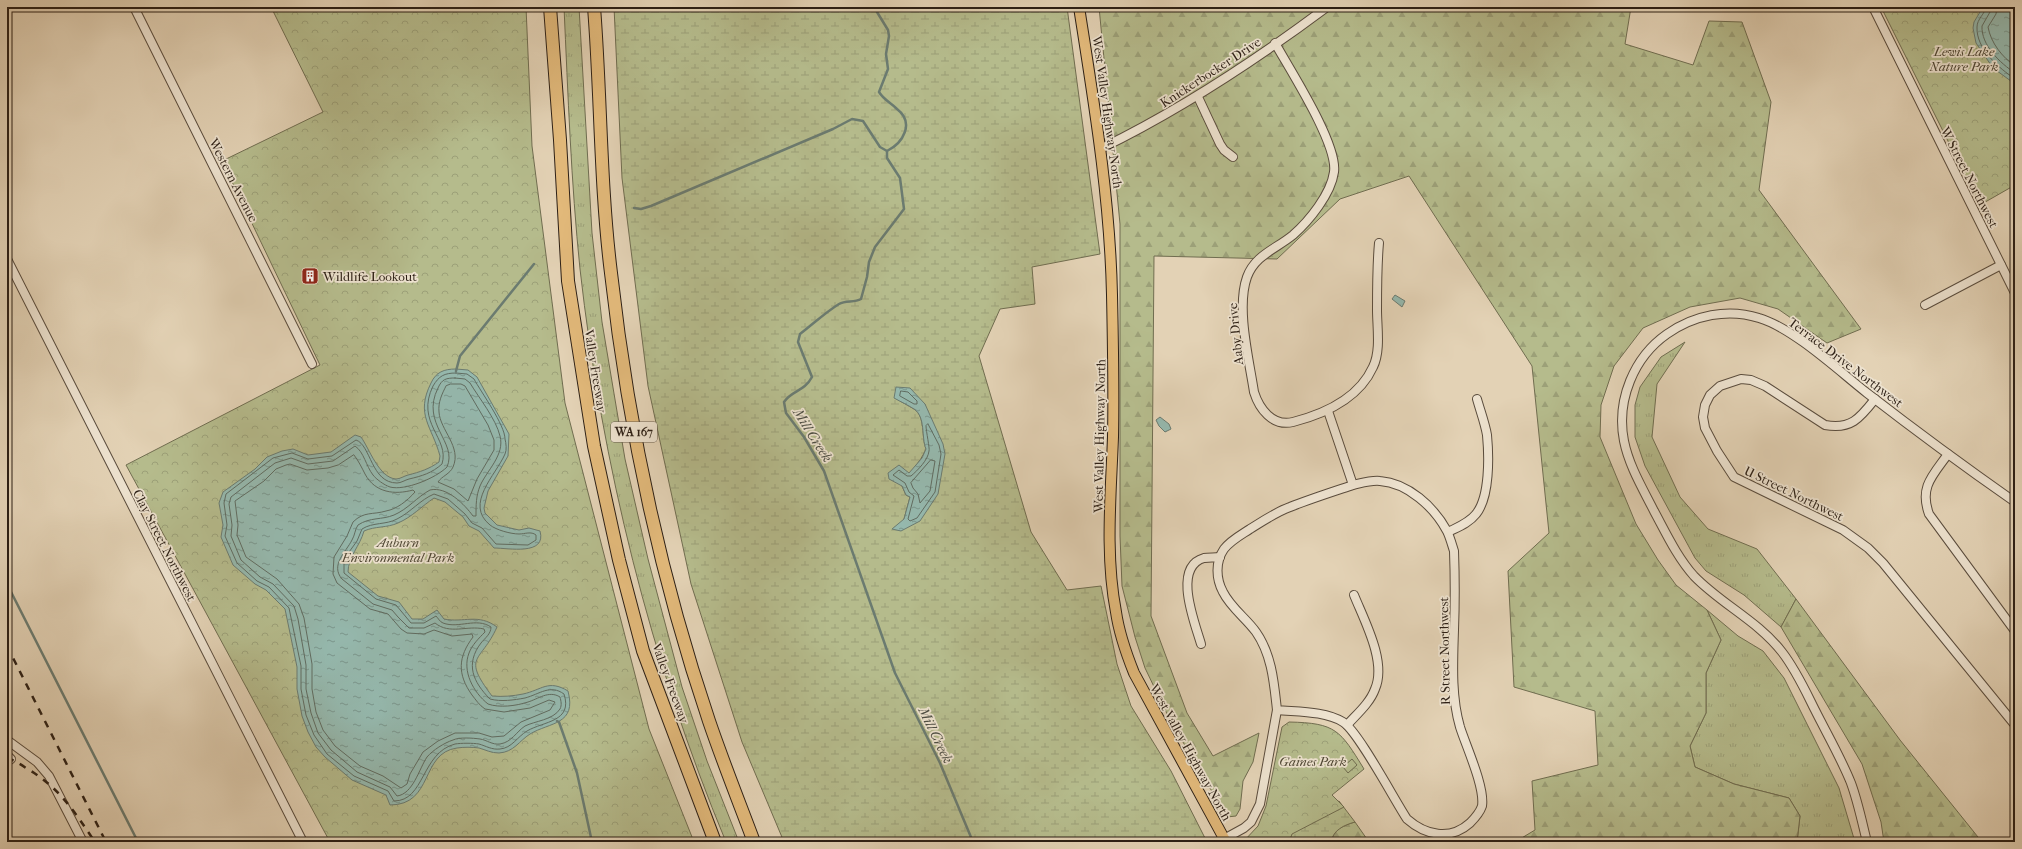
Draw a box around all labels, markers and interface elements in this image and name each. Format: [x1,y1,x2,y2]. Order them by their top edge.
street label: West Valley Highway North [1089,34,1126,190]
street label: Knickerbocker Drive [1157,34,1264,111]
park label: Lewis Lake Nature Park [1929,44,1999,74]
street label: W Street Northwest [1937,123,2002,231]
street label: Western Avenue [206,135,261,225]
building icon: Wildlife Lookout [300,266,320,286]
place label: Wildlife Lookout [322,269,417,284]
street label: Aaby Drive [1225,302,1246,367]
street label: Terrace Drive Northwest [1786,314,1906,411]
street label: Valley Freeway [581,327,610,415]
street label: West Valley Highway North [1091,358,1108,514]
water label: Mill Creek [789,404,836,465]
road number: WA 167 [611,422,657,442]
street label: U Street Northwest [1742,463,1846,524]
street label: Clay Street Northwest [130,487,199,604]
park label: Auburn Environmental Park [341,535,454,565]
street label: R Street Northwest [1436,597,1453,705]
street label: Valley Freeway [649,640,692,726]
street label: West Valley Highway North [1146,680,1235,824]
water label: Mill Creek [914,703,956,766]
park label: Gaines Park [1279,754,1347,769]

